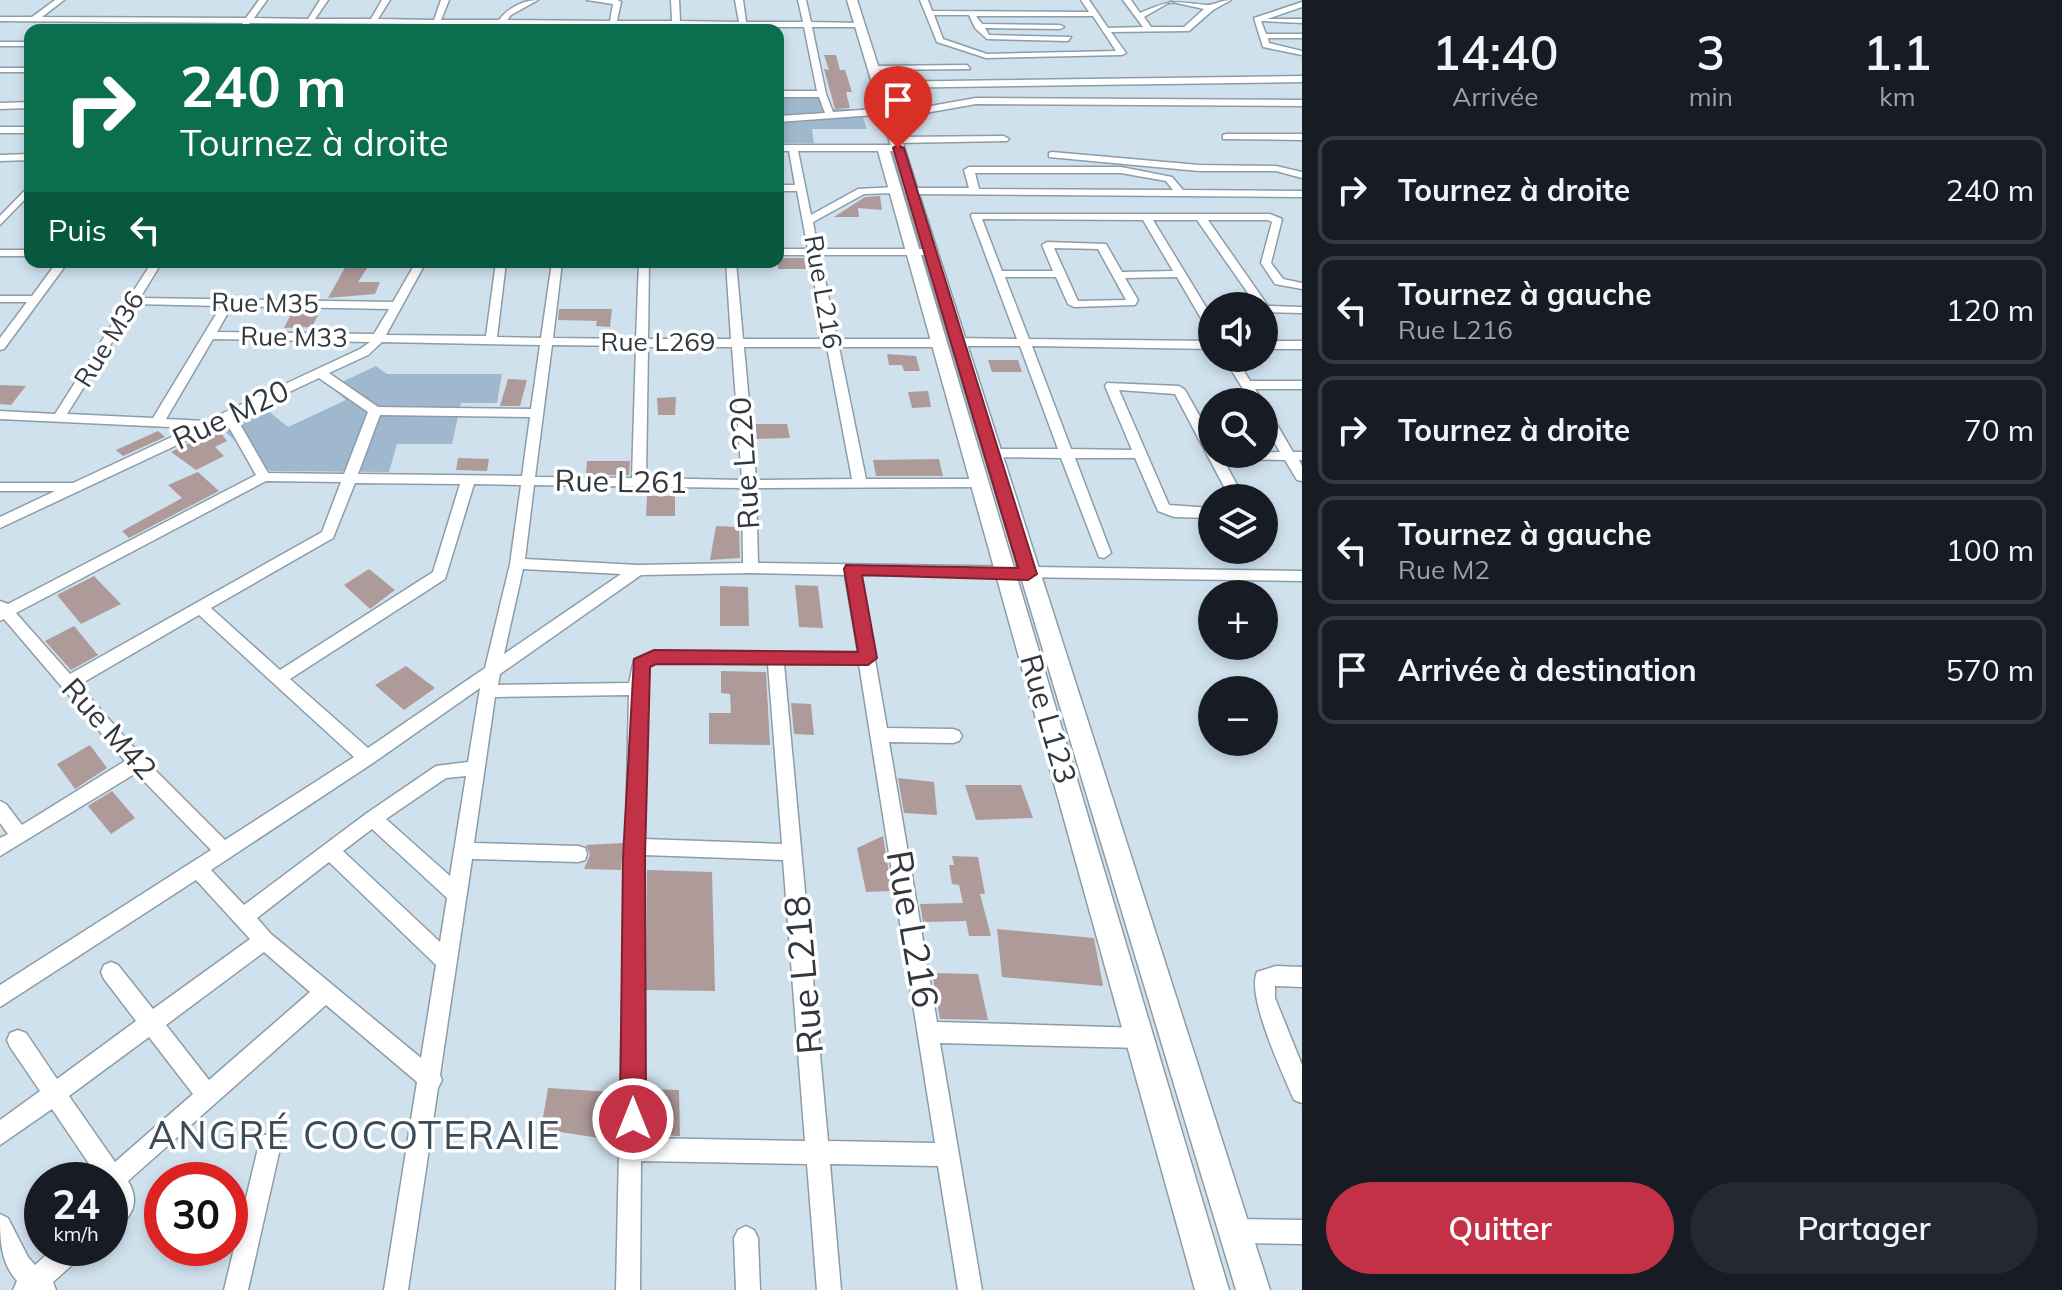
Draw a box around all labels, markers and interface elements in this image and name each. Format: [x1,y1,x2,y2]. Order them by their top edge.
text: 14:40 [1432,22,1559,82]
text: 3 [1696,22,1725,82]
text: 1.1 [1863,22,1932,82]
text: 240 m [180,51,347,121]
icon: right [48,56,152,160]
pin [864,66,932,148]
icon: arrive [876,78,920,122]
text: Arrivée [1452,80,1538,113]
text: min [1689,80,1733,113]
text: km [1879,80,1916,113]
text: Tournez à droite [180,120,449,165]
icon: right [1330,168,1374,212]
text: Tournez à droite [1398,171,1630,209]
text: 240 m [1946,171,2034,209]
icon: left [123,208,167,252]
text: Puis [48,211,107,249]
street label: Rue L216 [797,232,850,351]
text: Tournez à gauche [1398,275,1652,313]
street label: Rue M36 [66,284,151,393]
street label: Rue M35 [211,285,319,320]
icon: left [1330,288,1374,332]
text: 120 m [1946,291,2034,329]
map controls [1198,292,1278,756]
button: sound [1198,292,1278,372]
text: Rue L216 [1398,313,1513,346]
street label: Rue M33 [240,319,348,354]
street label: Rue L269 [601,325,715,358]
street label: Rue M20 [166,371,295,458]
button: search [1198,388,1278,468]
street label: Rue L220 [720,396,768,531]
icon: right [1330,408,1374,452]
text: Tournez à droite [1398,411,1630,449]
text: 70 m [1964,411,2034,449]
street label: Rue L261 [554,461,688,501]
button: layers [1198,484,1278,564]
text: Tournez à gauche [1398,515,1652,553]
icon: left [1330,528,1374,572]
text: 100 m [1946,531,2034,569]
text: Rue M2 [1398,553,1490,586]
button: + [1198,580,1278,660]
icon: arrive [1330,648,1374,692]
street label: Rue L123 [1012,650,1085,788]
text: Arrivée à destination [1398,651,1697,689]
text: 570 m [1946,651,2034,689]
street label: Rue M42 [54,670,165,787]
button: − [1198,676,1278,756]
street label: Rue L216 [878,847,949,1011]
street label: Rue L218 [773,894,832,1056]
position arrow [591,1077,675,1161]
district label: ANGRÉ COCOTERAIE [148,1111,562,1159]
speed limit sign: 30 [144,1162,248,1266]
text: 24 [52,1179,100,1229]
button: Quitter [1326,1182,1674,1274]
button: Partager [1690,1182,2038,1274]
text: km/h [53,1221,99,1246]

